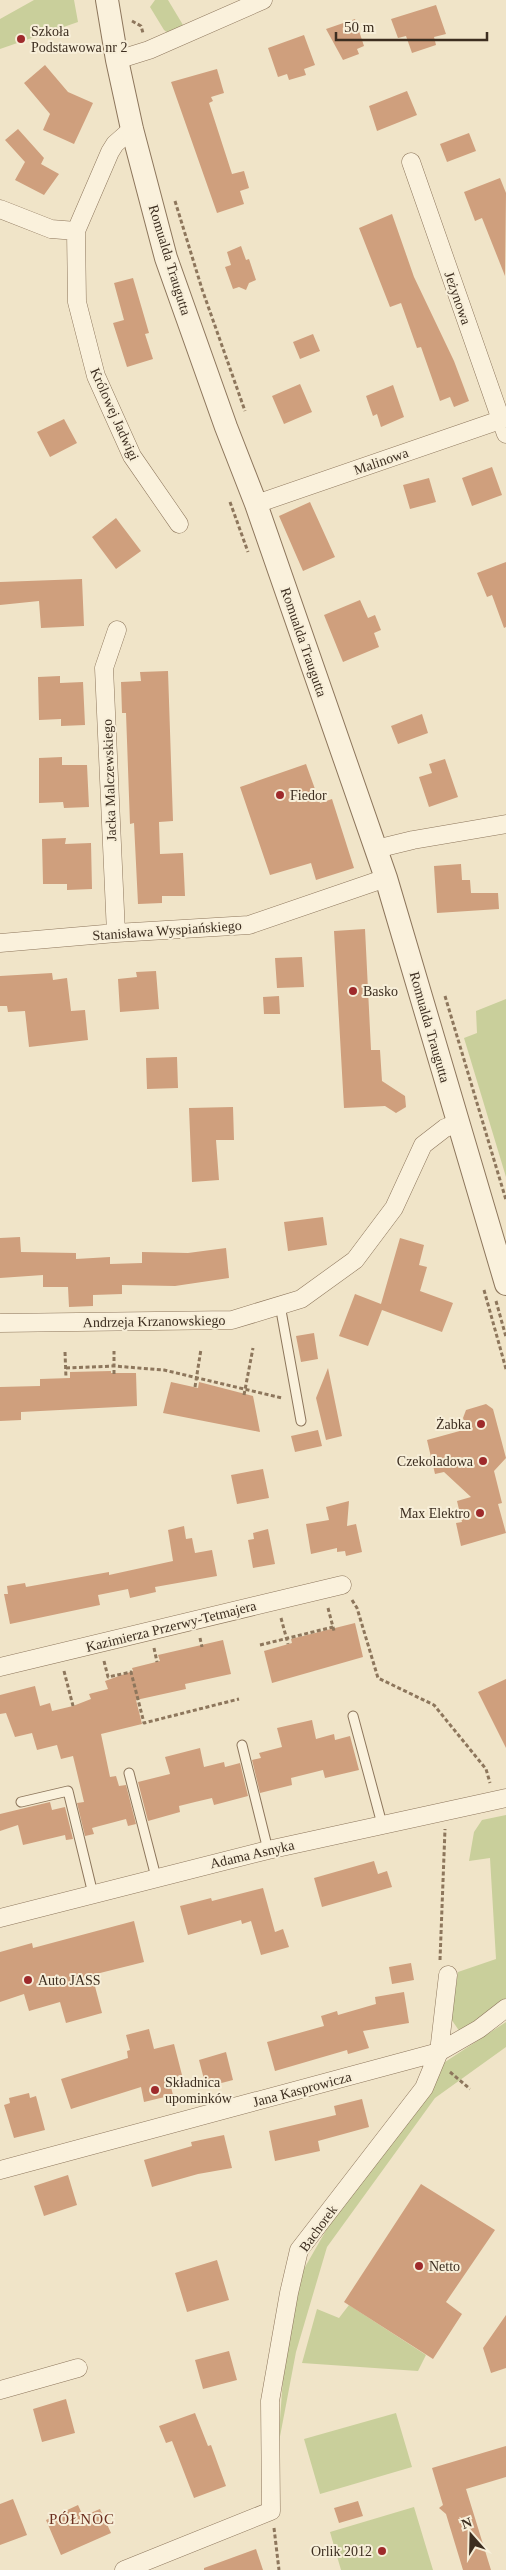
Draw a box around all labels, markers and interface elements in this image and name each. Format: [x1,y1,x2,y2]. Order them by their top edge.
scale bar [336,10,487,42]
text: 50 m [344,19,375,35]
place label: Szkoła Podstawowa nr 2 [31,24,127,55]
marker: Szkoła Podstawowa nr 2 [15,33,27,45]
street label: Romualda Traugutta [146,203,194,318]
street label: Jeżynowa [441,270,474,327]
street label: Królowej Jadwigi [87,366,142,463]
street label: Malinowa [352,445,411,478]
street label: Romualda Traugutta [278,585,330,700]
street label: Jacka Malczewskiego [100,719,119,841]
place label: Fiedor [290,788,327,803]
marker: Fiedor [274,789,286,801]
street label: Stanisława Wyspiańskiego [92,918,242,943]
street label: Romualda Traugutta [406,970,453,1085]
place label: Basko [363,984,398,999]
marker: Basko [347,985,359,997]
street label: Andrzeja Krzanowskiego [83,1313,225,1330]
place label: Żabka [436,1417,472,1432]
marker: Żabka [475,1418,487,1430]
place label: Czekoladowa [397,1454,474,1469]
marker: Czekoladowa [477,1455,489,1467]
place label: Max Elektro [400,1506,470,1521]
marker: Max Elektro [474,1507,486,1519]
street label: Kazimierza Przerwy-Tetmajera [84,1598,259,1655]
street label: Adama Asnyka [209,1837,296,1871]
place label: Auto JASS [38,1973,101,1988]
marker: Auto JASS [22,1974,34,1986]
street label: Jana Kasprowicza [251,2069,354,2110]
place label: Składnica upominków [165,2075,233,2106]
marker: Składnica upominków [149,2084,161,2096]
street label: Bachorek [297,2202,340,2254]
place label: Netto [429,2259,460,2274]
marker: Netto [413,2260,425,2272]
north arrow [446,2510,496,2560]
district label: PÓŁNOC [49,2511,115,2527]
text: N [459,2514,474,2532]
place label: Orlik 2012 [311,2544,372,2559]
marker: Orlik 2012 [376,2545,388,2557]

